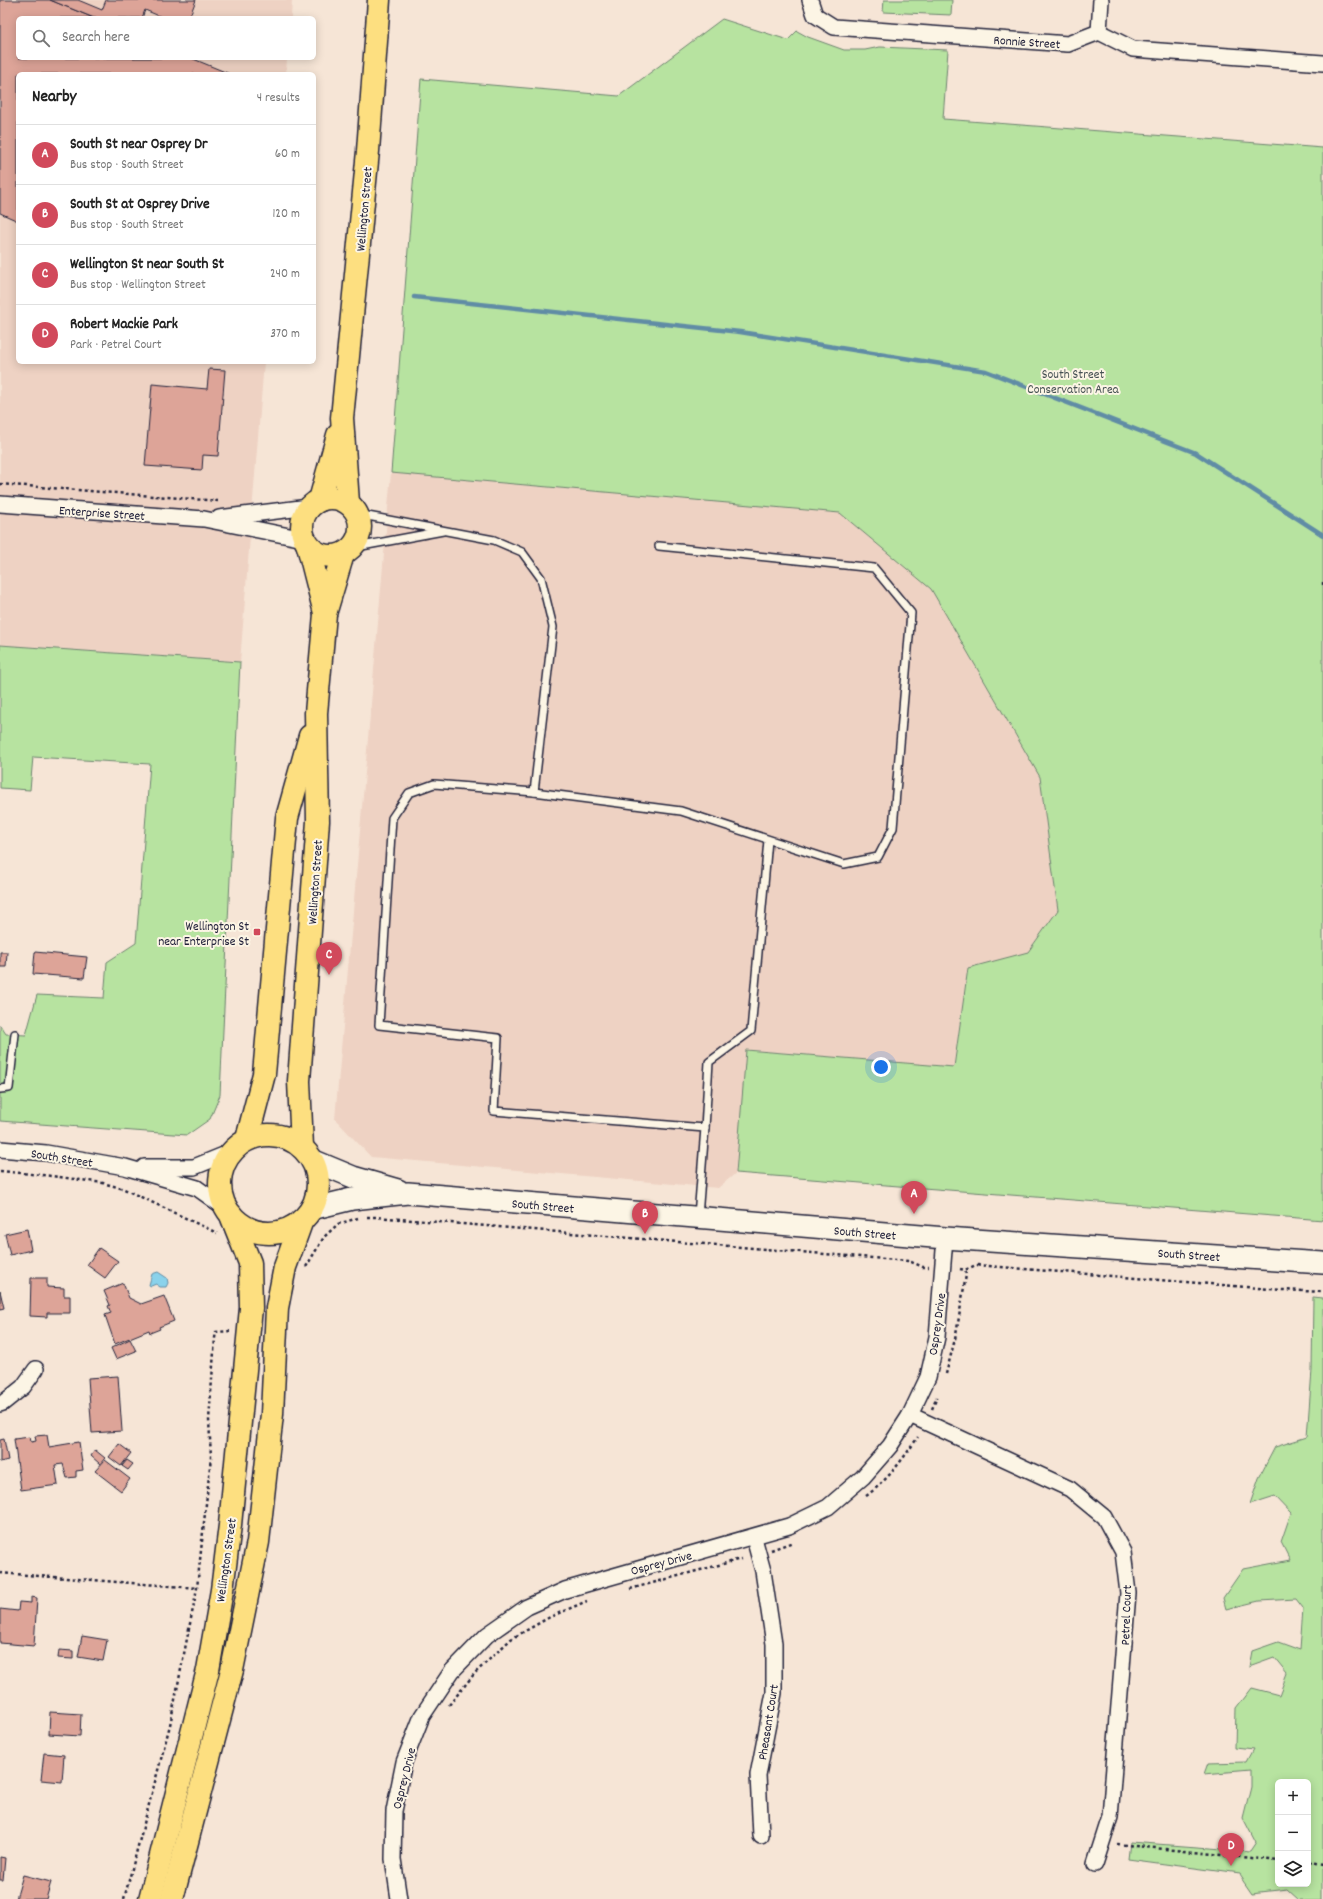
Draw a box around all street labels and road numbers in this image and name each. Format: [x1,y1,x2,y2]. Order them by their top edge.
street label: Ronnie Street [993,32,1061,55]
street label: Wellington Street [352,166,379,252]
street label: Enterprise Street [58,502,146,527]
street label: Wellington Street [304,839,329,925]
street label: South Street [29,1145,94,1174]
street label: South Street [511,1195,575,1220]
street label: South Street [833,1222,897,1247]
street label: South Street [1157,1245,1221,1268]
street label: Osprey Drive [925,1292,952,1357]
street label: Wellington Street [212,1517,243,1604]
street label: Osprey Drive [629,1547,695,1582]
street label: Petrel Court [1117,1584,1138,1646]
street label: Pheasant Court [754,1683,785,1762]
street label: Osprey Drive [389,1746,422,1811]

